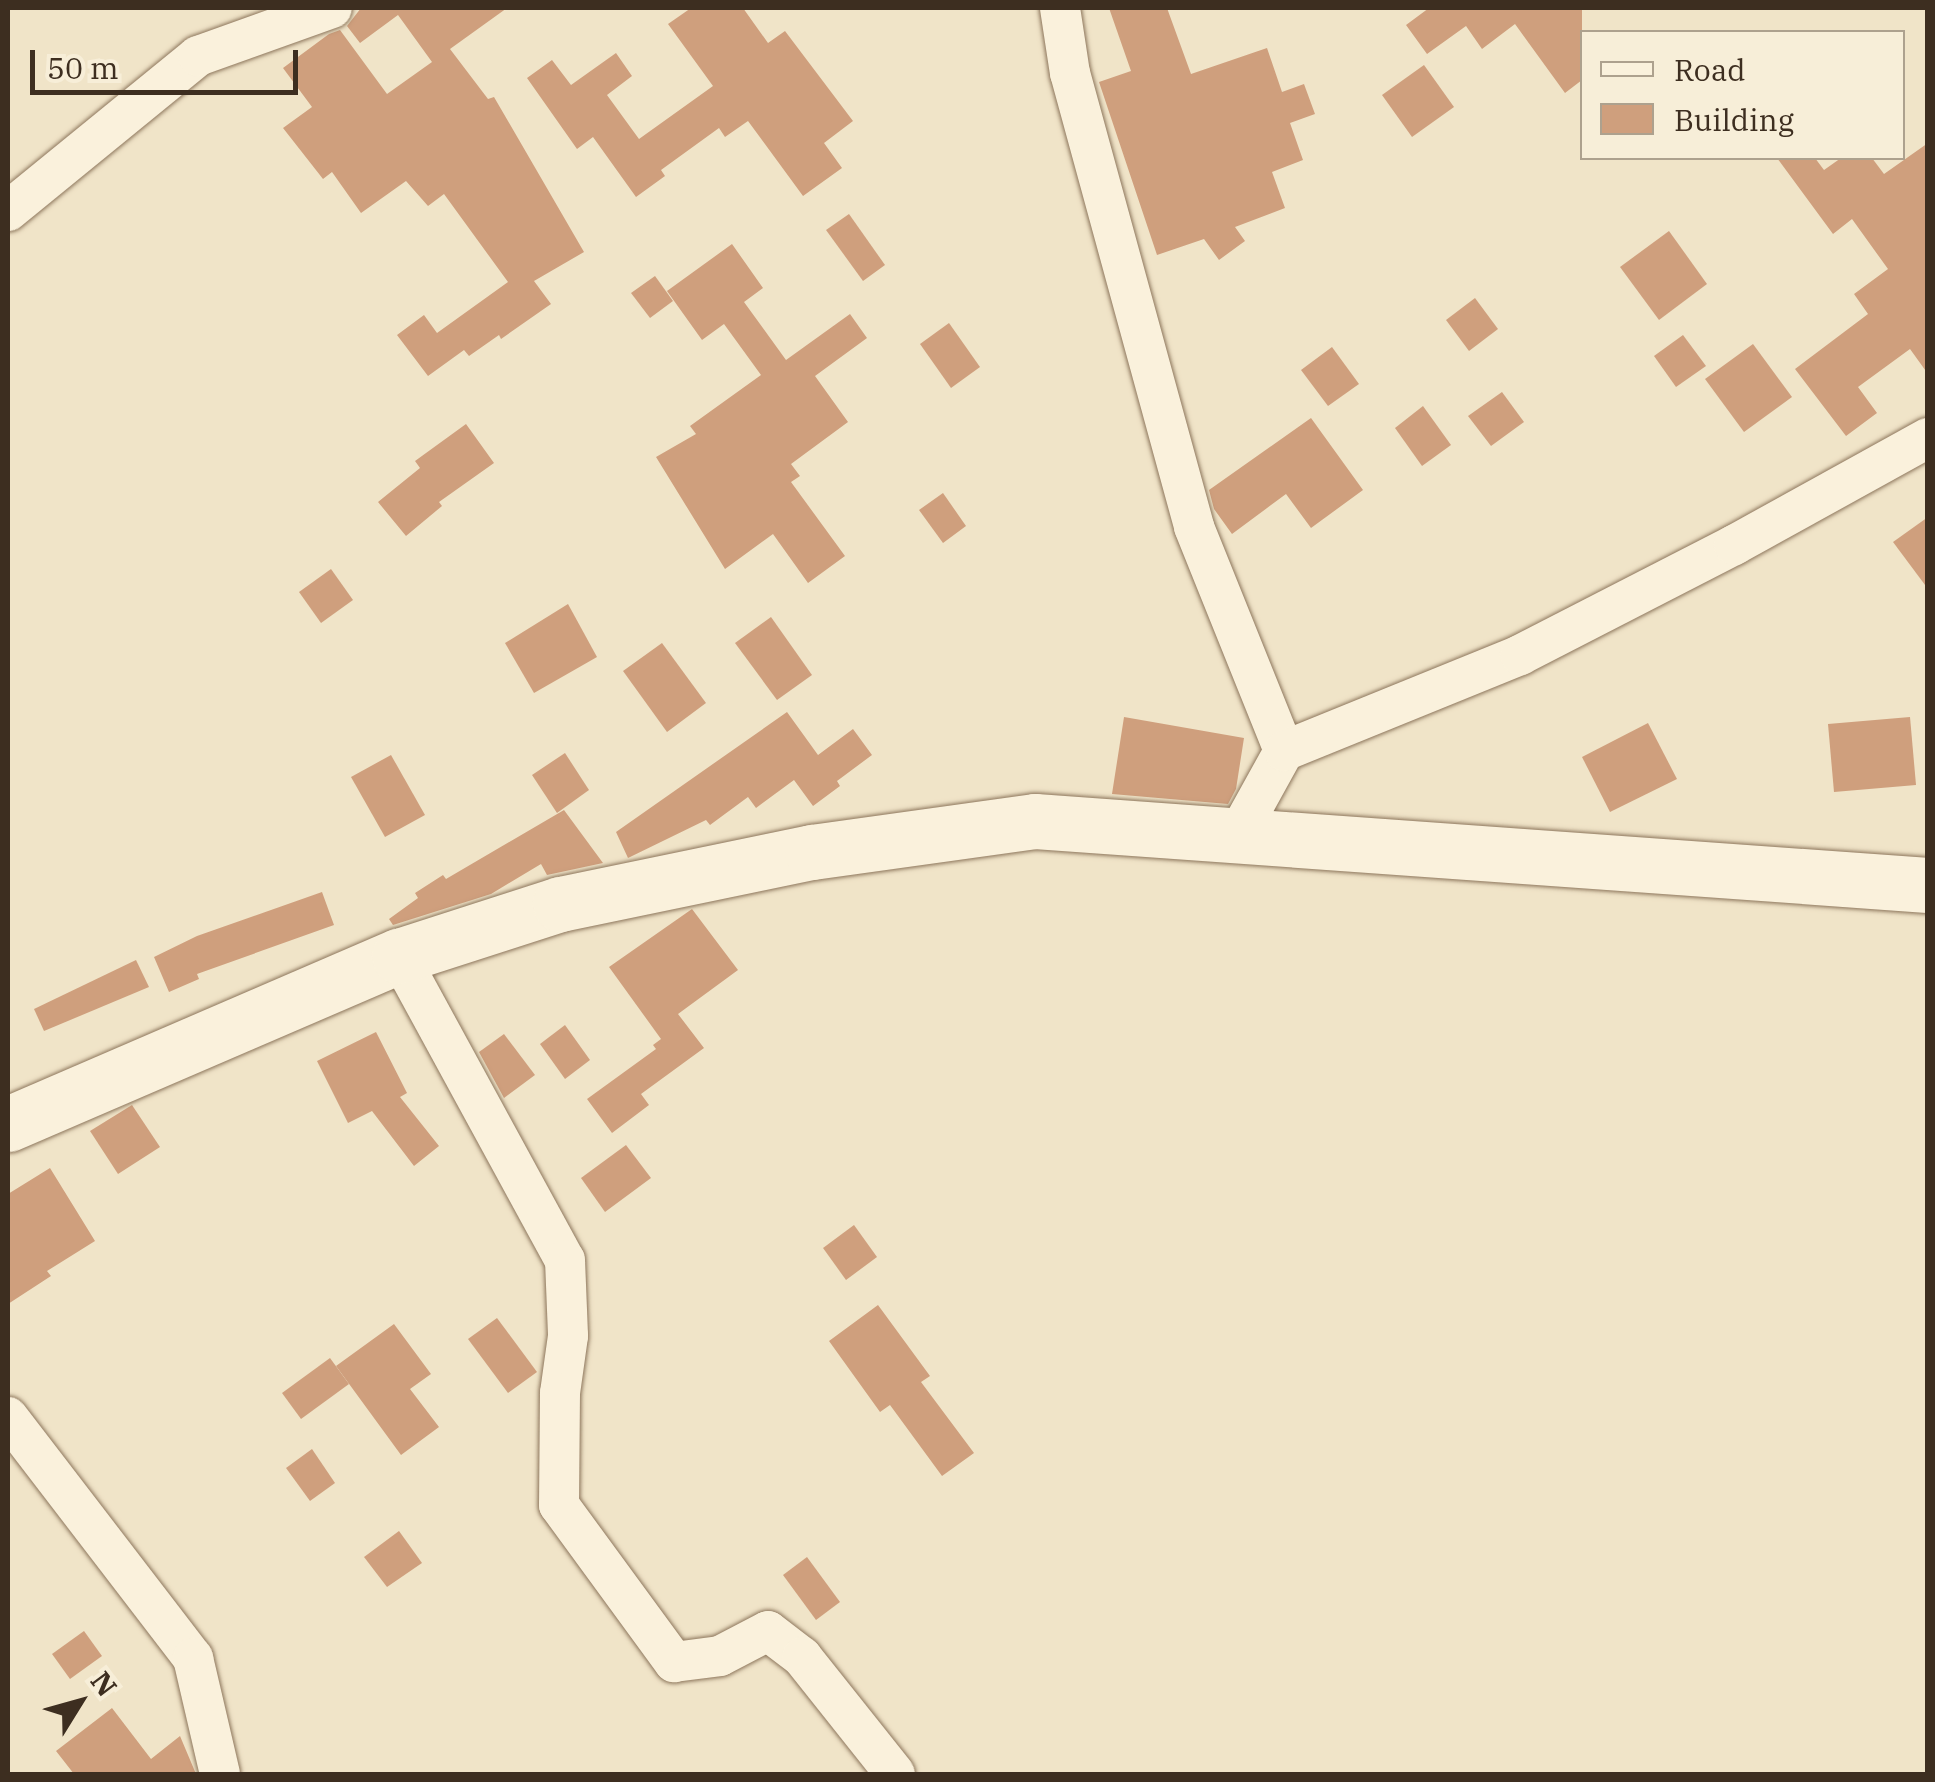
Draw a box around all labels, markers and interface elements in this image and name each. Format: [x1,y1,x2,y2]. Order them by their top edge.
scale bar [35,30,302,92]
legend [1580,30,1905,160]
text: 50 m [47,48,119,87]
text: Road [1674,50,1746,89]
text: Building [1674,100,1794,139]
north arrow [30,1652,130,1752]
text: N [83,1664,126,1704]

